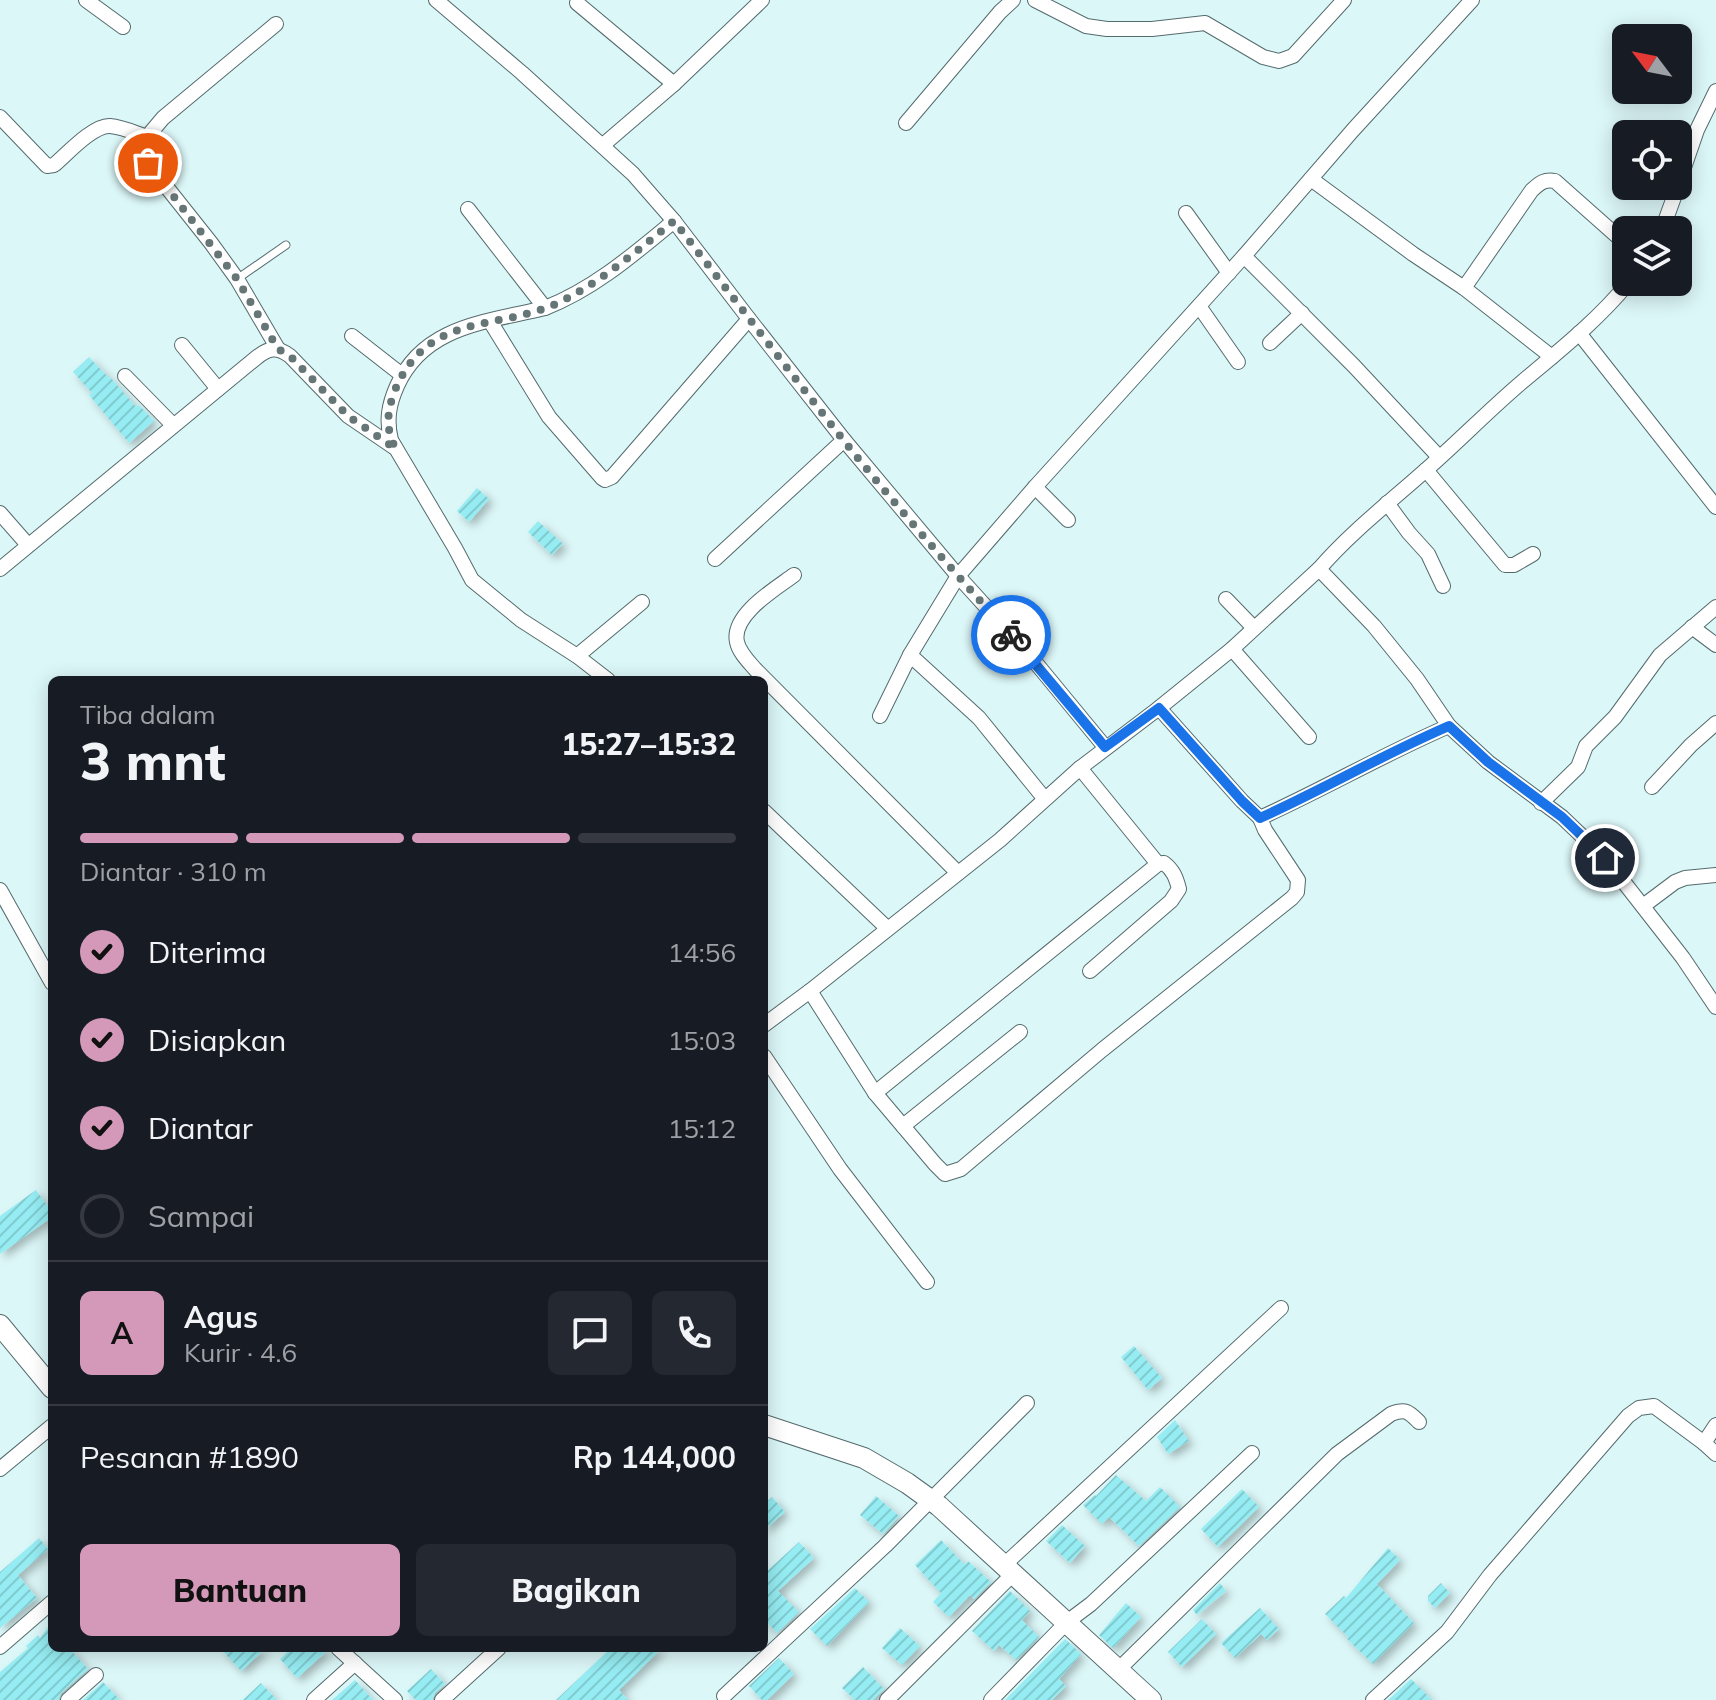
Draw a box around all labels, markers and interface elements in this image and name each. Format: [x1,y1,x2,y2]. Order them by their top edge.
north arrow [1612,24,1692,104]
map controls [1612,24,1692,296]
button: locate [1612,120,1692,200]
pin [114,129,182,197]
icon: bag [126,141,170,185]
button: layers [1612,216,1692,296]
courier [971,595,1051,675]
icon: bike [989,613,1033,657]
text: Tiba dalam [80,698,216,731]
text: 15:27–15:32 [561,725,736,763]
text: 3 mnt [80,728,226,793]
pin [1571,824,1639,892]
icon: home [1583,836,1627,880]
text: Diantar · 310 m [80,855,267,888]
icon: check [80,930,124,974]
text: Diterima [148,933,267,971]
text: 14:56 [668,936,736,969]
icon: check [80,1018,124,1062]
text: Disiapkan [148,1021,286,1059]
text: 15:03 [668,1024,736,1057]
icon: check [80,1106,124,1150]
text: Diantar [148,1109,253,1147]
text: 15:12 [668,1112,736,1145]
text: Sampai [148,1197,254,1235]
button: chat [548,1291,632,1375]
button: phone [652,1291,736,1375]
text: Agus [184,1298,258,1336]
text: A [111,1314,133,1352]
text: Kurir · 4.6 [184,1336,297,1369]
text: Pesanan #1890 [80,1438,299,1476]
text: Rp 144,000 [573,1438,736,1476]
button: Bantuan [80,1544,400,1636]
button: Bagikan [416,1544,736,1636]

